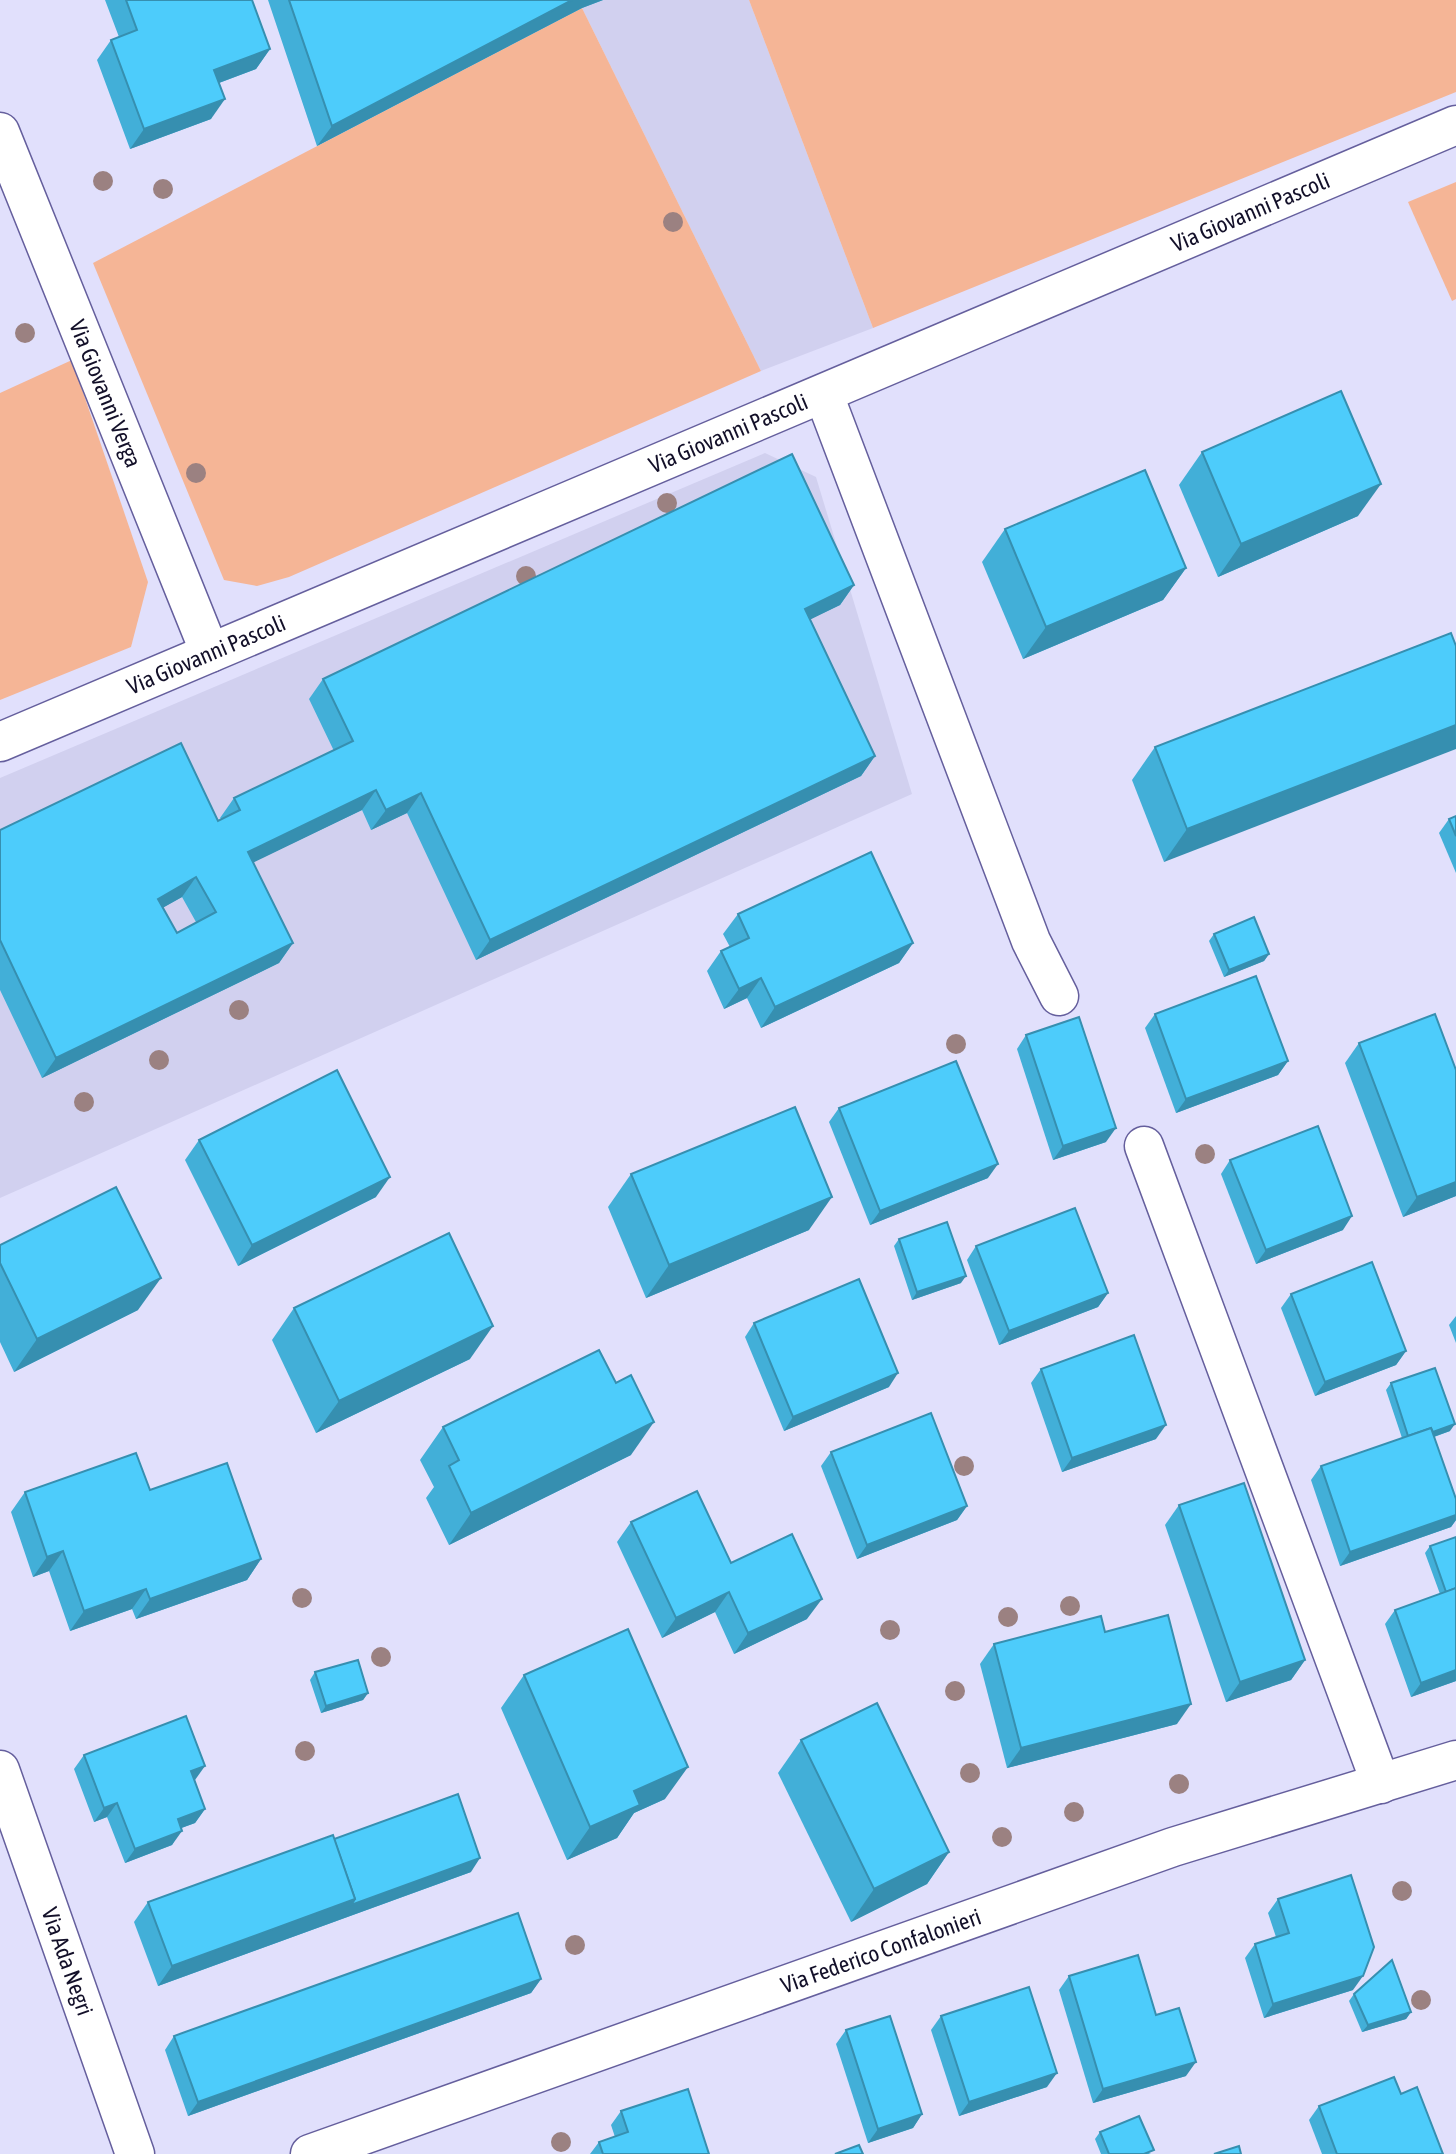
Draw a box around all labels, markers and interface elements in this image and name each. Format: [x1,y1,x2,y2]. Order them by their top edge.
street label: Via Giovanni Pascoli [1167,167,1334,257]
street label: Via Giovanni Verga [64,316,147,471]
street label: Via Giovanni Pascoli [645,388,811,478]
street label: Via Giovanni Pascoli [123,610,289,700]
street label: Via Federico Confalonieri [777,1903,985,1998]
street label: Via Ada Negri [36,1904,98,2019]

